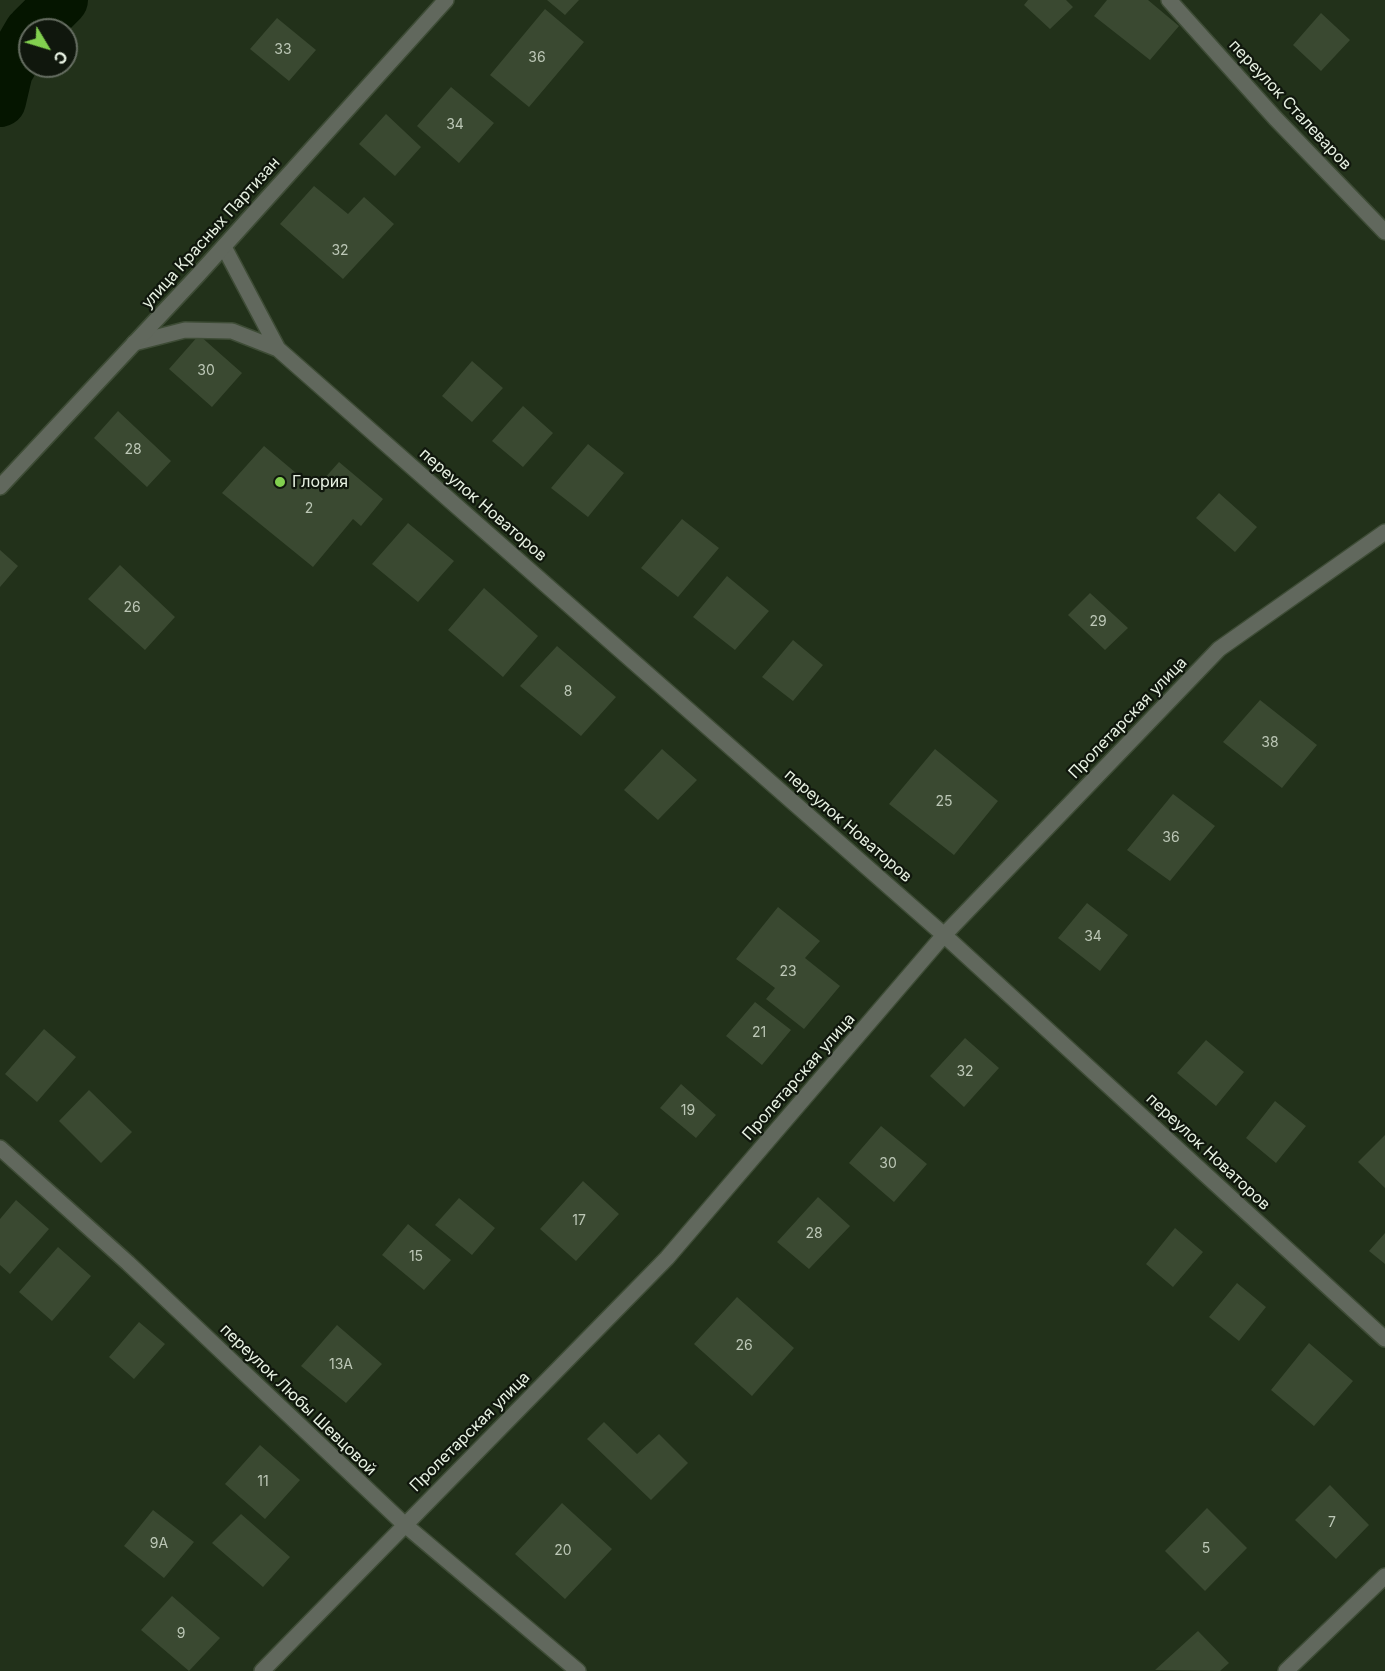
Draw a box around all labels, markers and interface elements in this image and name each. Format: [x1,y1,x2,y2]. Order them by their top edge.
north arrow [18,18,78,78]
street label: переулок Сталеваров [1225,36,1355,174]
house number: 33 [274,42,292,58]
text: С [49,47,72,69]
house number: 36 [528,50,546,66]
house number: 34 [446,117,464,133]
street label: улица Красных Партизан [138,153,284,313]
house number: 32 [331,243,349,259]
house number: 30 [197,363,215,379]
house number: 28 [124,442,142,458]
street label: переулок Новаторов [415,444,551,566]
place label: Глория [292,472,348,492]
marker: Глория [273,475,287,489]
house number: 2 [305,501,313,517]
house number: 26 [123,600,141,616]
house number: 29 [1089,614,1107,630]
street label: Пролетарская улица [1065,653,1191,783]
house number: 8 [564,684,572,700]
house number: 38 [1261,735,1279,751]
street label: переулок Новаторов [780,765,916,887]
house number: 25 [935,794,953,810]
house number: 36 [1162,830,1180,846]
house number: 34 [1084,929,1102,945]
house number: 23 [779,964,797,980]
street label: Пролетарская улица [739,1010,859,1144]
house number: 21 [752,1025,766,1041]
house number: 32 [956,1064,974,1080]
street label: переулок Новаторов [1142,1090,1274,1214]
house number: 19 [681,1103,695,1119]
house number: 30 [879,1156,897,1172]
house number: 17 [572,1213,586,1229]
house number: 28 [805,1226,823,1242]
house number: 15 [409,1249,423,1265]
street label: переулок Любы Шевцовой [216,1320,380,1480]
house number: 26 [735,1338,753,1354]
house number: 13А [329,1357,353,1373]
street label: Пролетарская улица [406,1368,534,1496]
house number: 11 [257,1474,269,1490]
house number: 7 [1328,1515,1336,1531]
house number: 9А [150,1536,168,1552]
house number: 5 [1202,1541,1210,1557]
house number: 20 [554,1543,572,1559]
house number: 9 [177,1626,185,1642]

